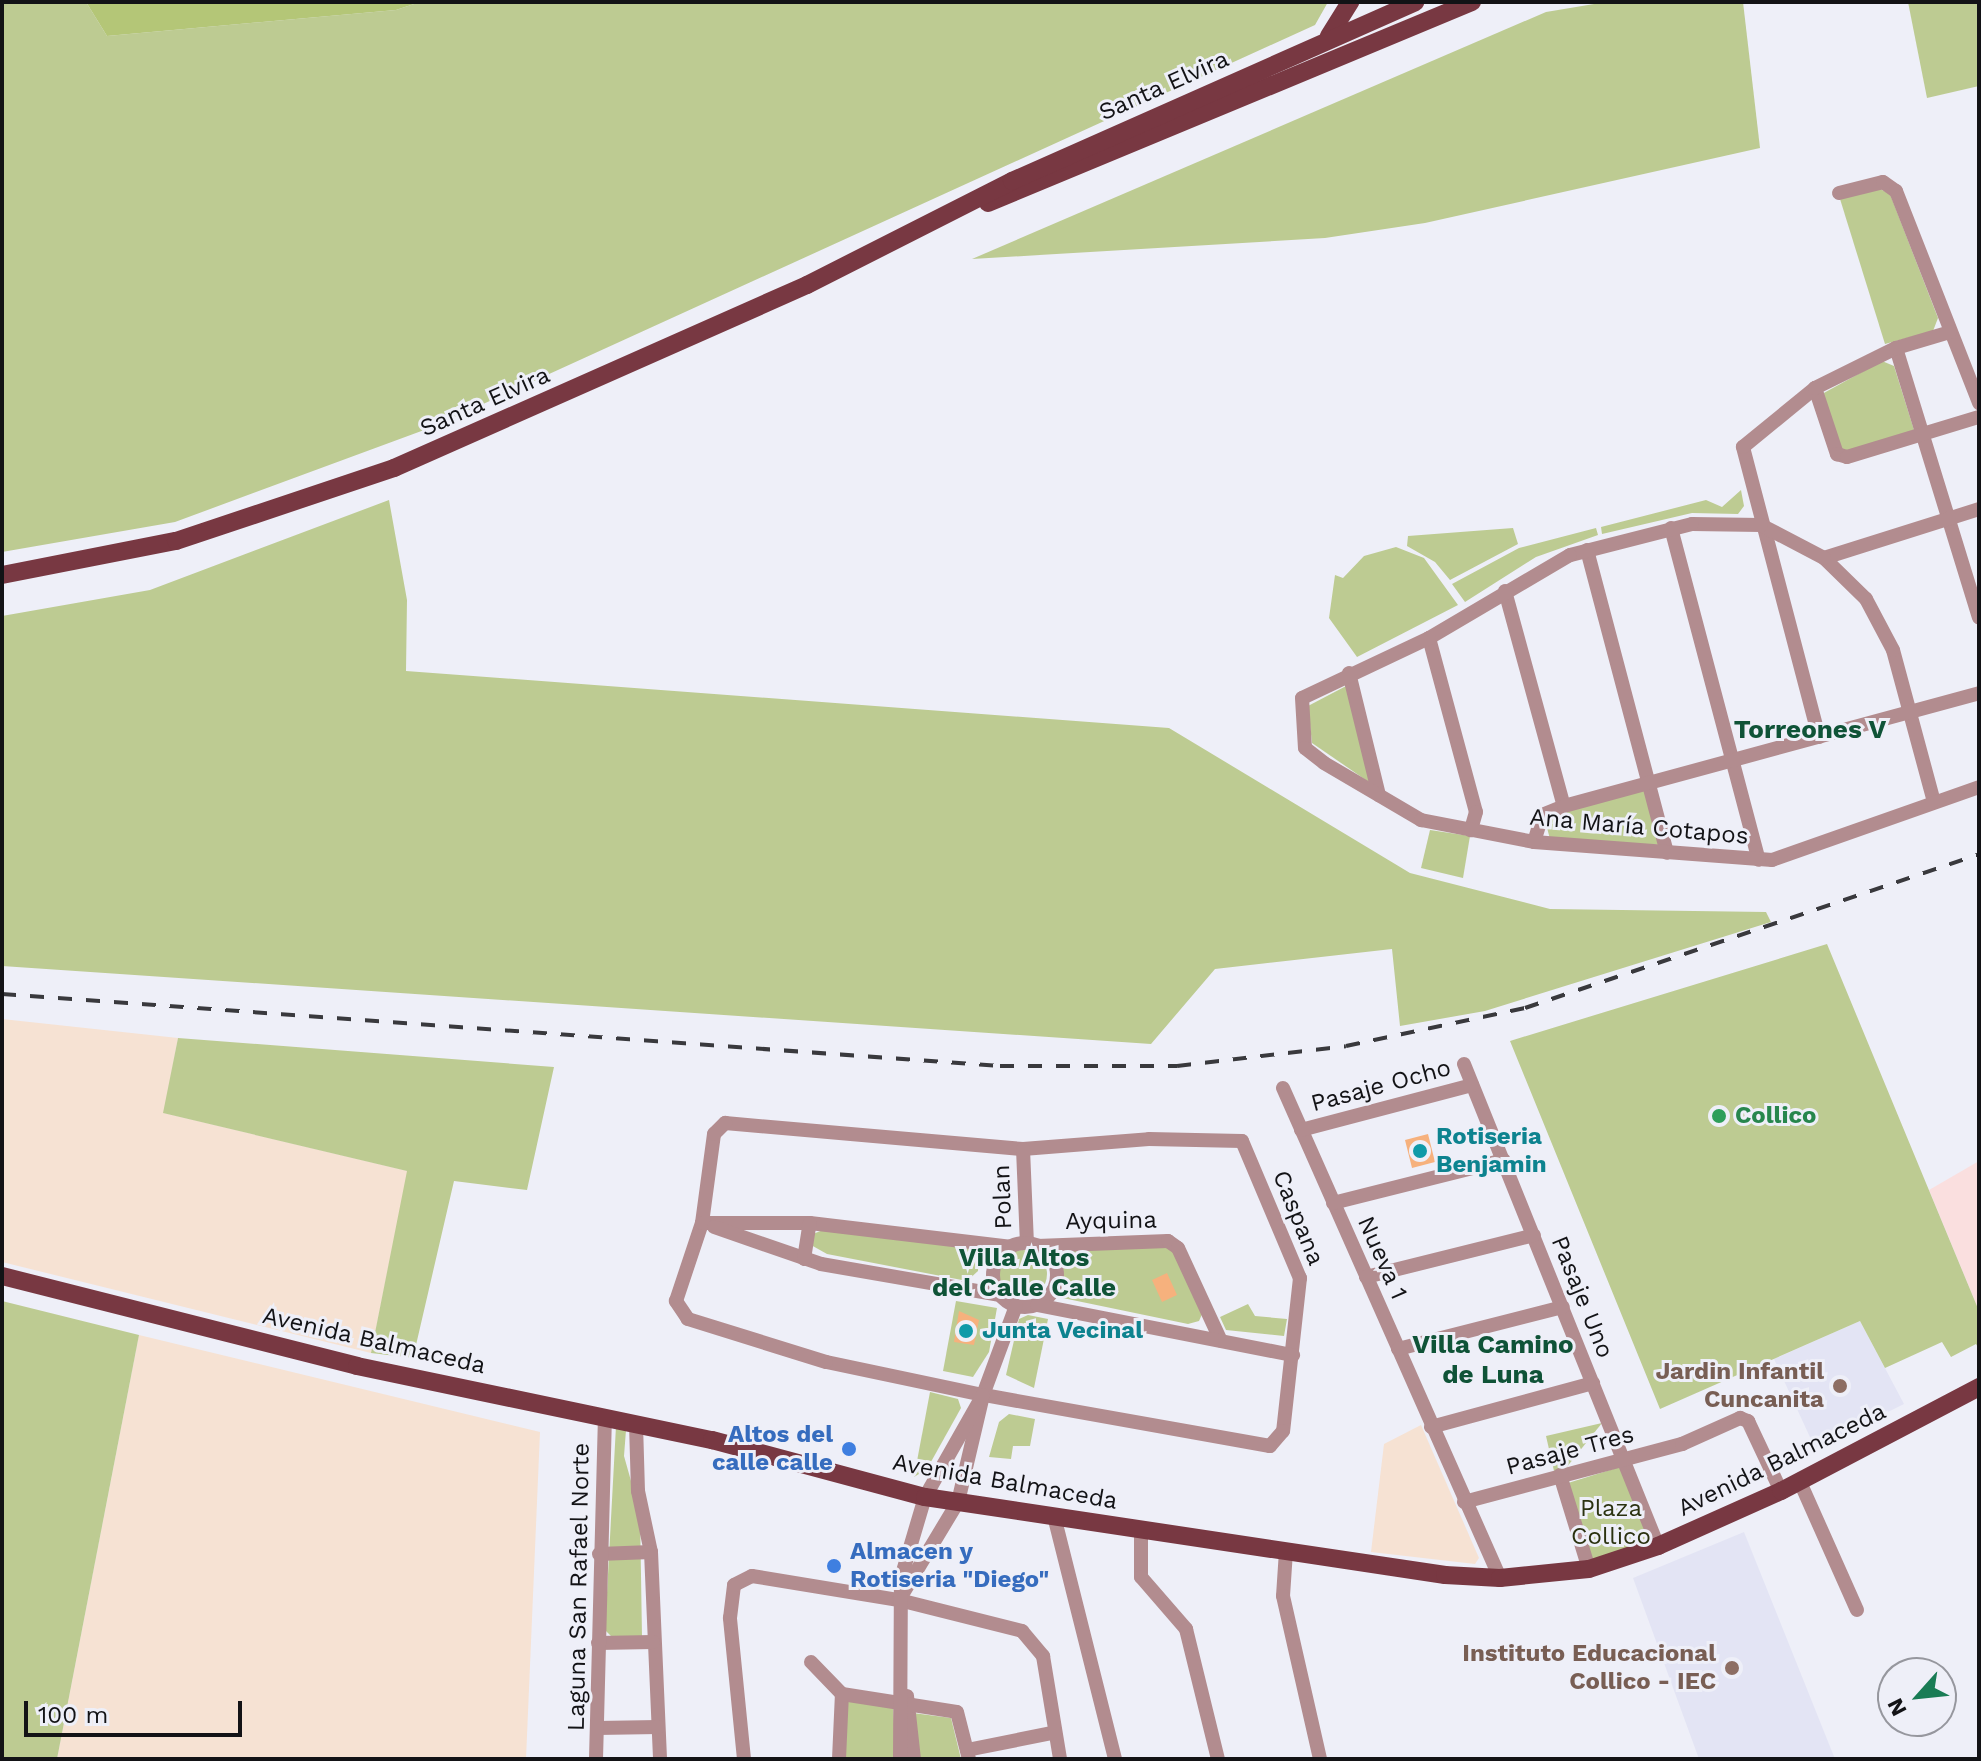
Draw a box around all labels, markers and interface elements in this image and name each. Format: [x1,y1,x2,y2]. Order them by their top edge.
street label: Santa Elvira [1095,45,1233,127]
street label: Santa Elvira [416,361,554,443]
district label: Torreones V [1733,714,1887,746]
street label: Ana María Cotapos [1528,803,1750,851]
street label: Pasaje Ocho [1308,1054,1454,1118]
place label: Collico [1735,1102,1816,1130]
marker: Collico [1710,1107,1728,1125]
place label: Rotiseria Benjamin [1436,1123,1547,1179]
marker: Rotiseria Benjamin [1411,1142,1429,1160]
street label: Polan [987,1164,1019,1230]
street label: Caspana [1266,1166,1330,1270]
street label: Ayquina [1065,1206,1157,1236]
street label: Nueva 1 [1351,1211,1413,1305]
street label: Pasaje Uno [1544,1232,1620,1362]
district label: Villa Altos del Calle Calle [932,1242,1116,1304]
street label: Avenida Balmaceda [259,1301,489,1381]
place label: Junta Vecinal [982,1317,1144,1345]
marker: Junta Vecinal [957,1322,975,1340]
district label: Villa Camino de Luna [1412,1329,1574,1390]
place label: Jardin Infantil Cuncanita [1655,1358,1824,1414]
marker: Jardin Infantil Cuncanita [1831,1377,1849,1395]
street label: Avenida Balmaceda [1673,1397,1891,1523]
street label: Pasaje Tres [1503,1420,1637,1482]
place label: Altos del calle calle [712,1421,833,1477]
marker: Altos del calle calle [840,1440,858,1458]
street label: Laguna San Rafael Norte [562,1442,596,1732]
street label: Avenida Balmaceda [890,1448,1120,1516]
park label: Plaza Collico [1571,1495,1651,1551]
place label: Almacen y Rotiseria "Diego" [850,1538,1050,1594]
marker: Almacen y Rotiseria "Diego" [825,1557,843,1575]
place label: Instituto Educacional Collico - IEC [1462,1640,1716,1696]
north arrow [1877,1657,1957,1737]
marker: Instituto Educacional Collico - IEC [1723,1659,1741,1677]
scale bar [28,1685,246,1735]
text: N [1882,1694,1912,1720]
text: 100 m [38,1701,108,1729]

